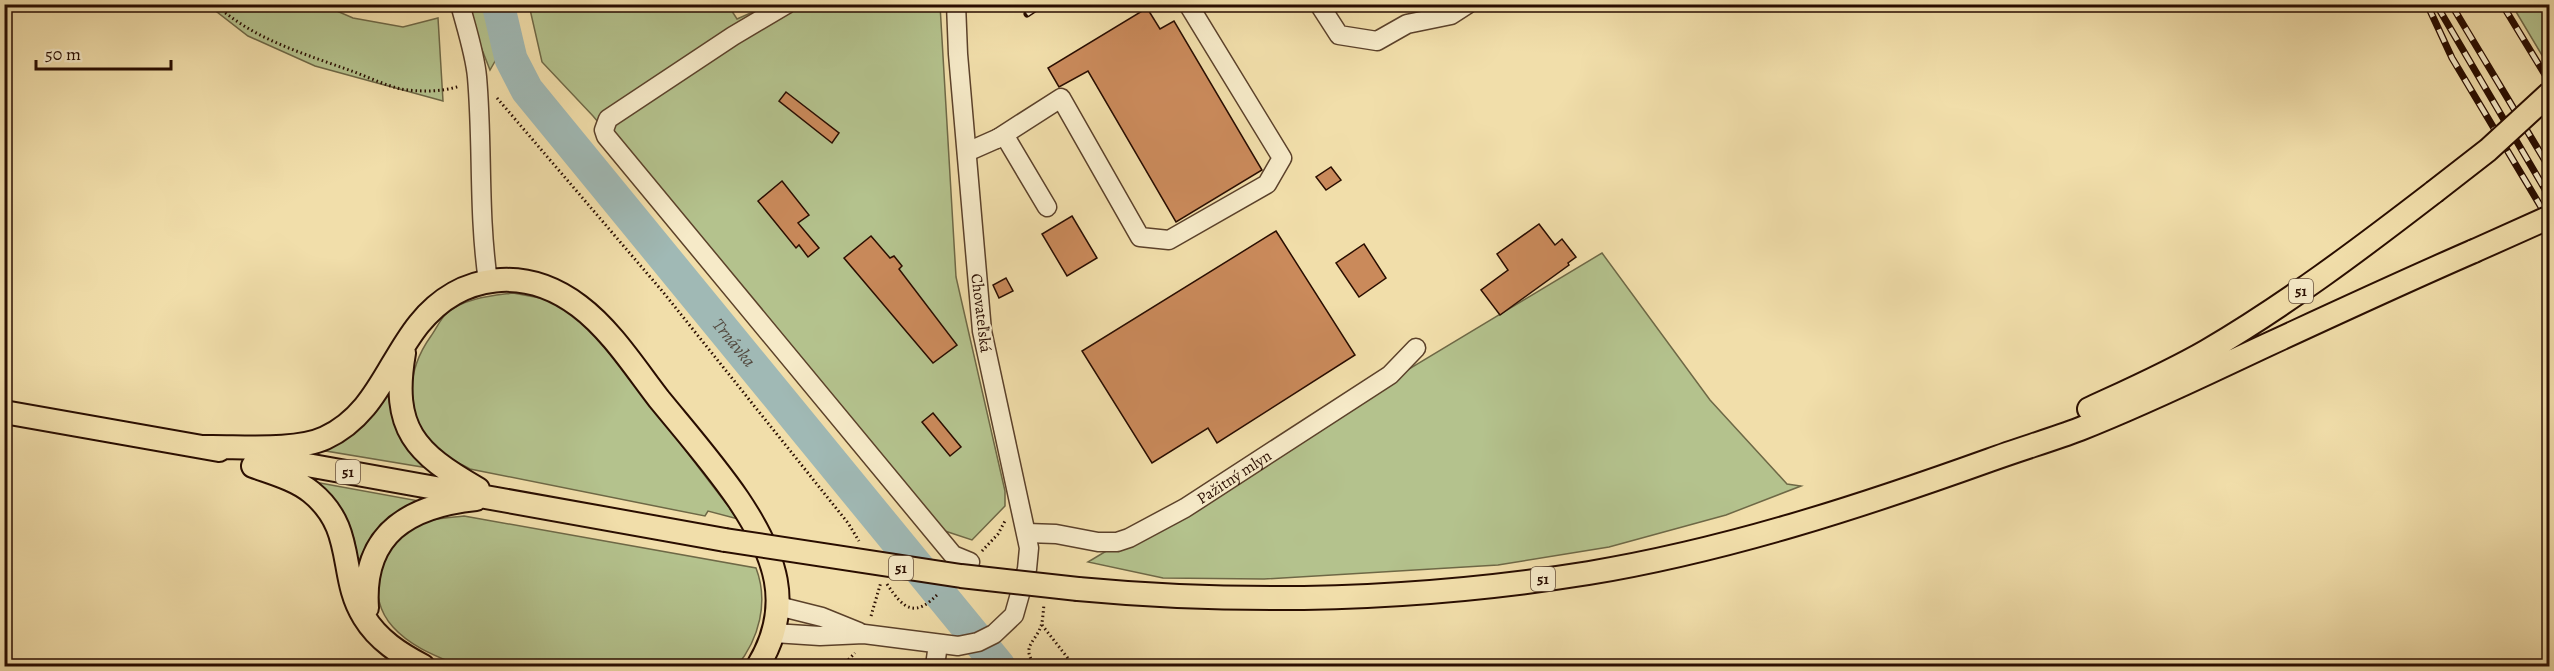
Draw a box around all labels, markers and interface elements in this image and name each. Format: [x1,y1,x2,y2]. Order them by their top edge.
scale bar [36,33,171,71]
text: 50 m [45,42,81,66]
street label: Chovateľská [965,272,997,354]
road number: 51 [2289,279,2313,303]
water label: Trnávka [707,313,761,372]
street label: Pažitný mlyn [1193,445,1276,510]
road number: 51 [336,460,360,484]
road number: 51 [889,556,913,580]
road number: 51 [1531,567,1555,591]

